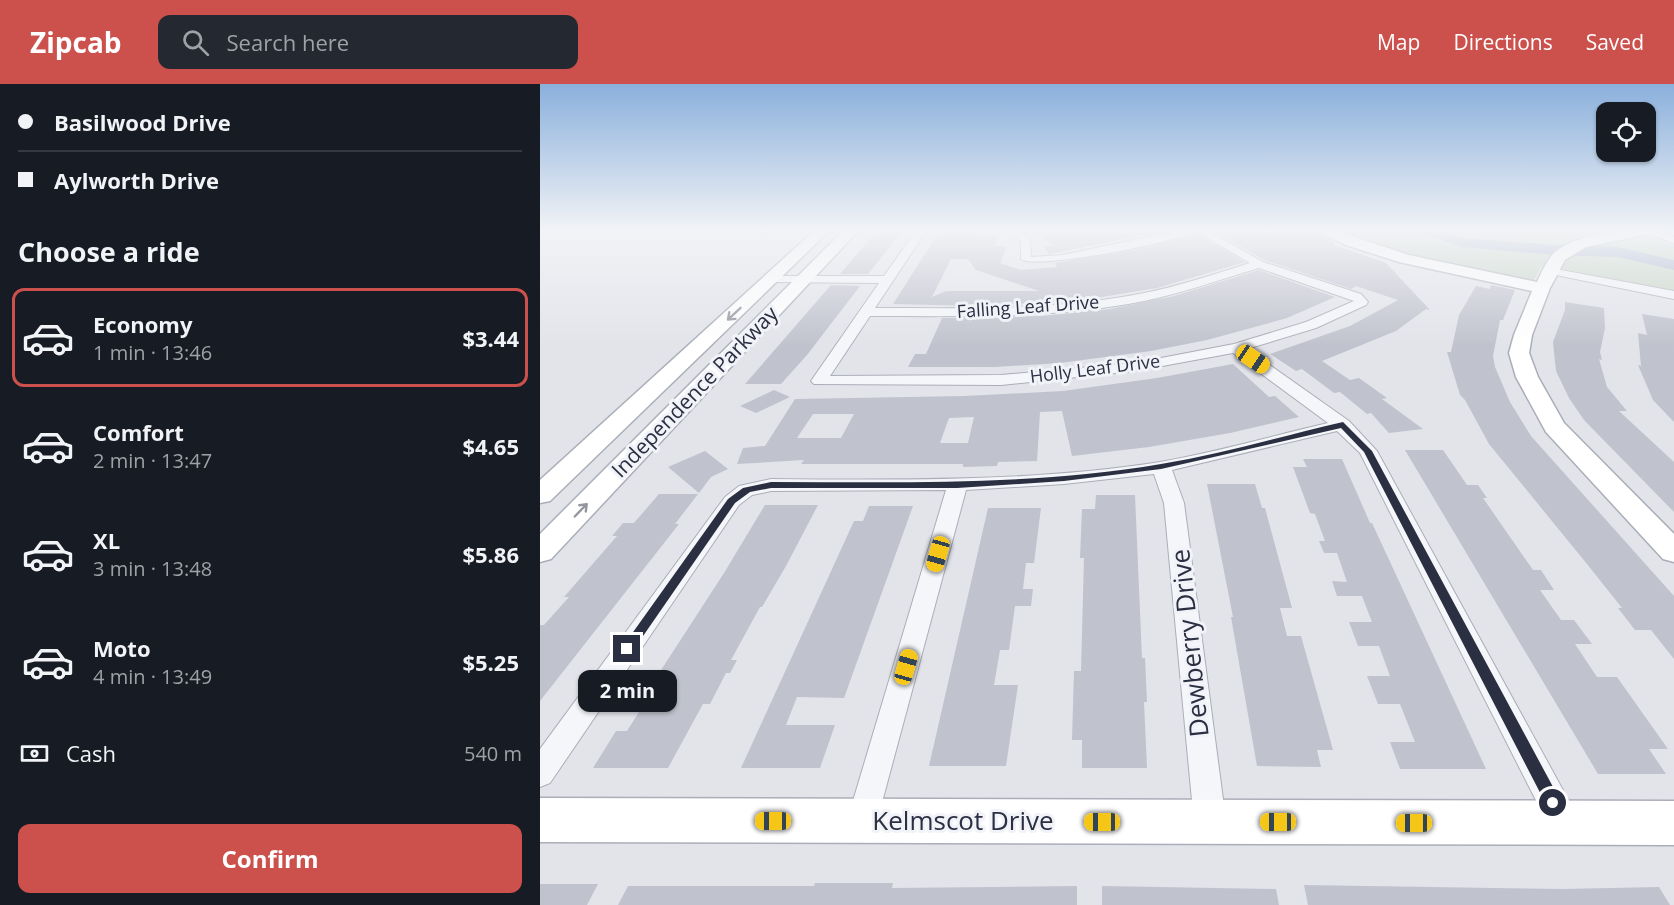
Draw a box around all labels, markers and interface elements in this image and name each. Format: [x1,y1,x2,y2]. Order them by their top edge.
search box [158,15,578,69]
text: Zipcab [30,23,122,61]
icon: search [179,26,212,59]
text: Search here [227,27,349,57]
text: Map [1377,28,1420,56]
text: Directions [1453,28,1553,56]
text: Saved [1586,28,1644,56]
map controls [1596,102,1656,162]
button: locate [1596,102,1656,162]
text: Basilwood Drive [54,107,231,137]
text: Aylworth Drive [54,165,219,195]
text: Choose a ride [18,233,200,270]
street label: Falling Leaf Drive [956,289,1100,323]
street label: Independence Parkway [605,299,784,483]
one-way arrow [726,307,741,321]
text: Economy [93,309,192,339]
icon: car [21,311,75,365]
text: $3.44 [462,323,519,353]
text: 1 min · 13:46 [93,339,212,366]
car [1233,341,1273,377]
street label: Holly Leaf Drive [1028,348,1161,388]
text: Comfort [93,417,184,447]
icon: car [21,419,75,473]
text: $4.65 [462,431,519,461]
text: 2 min · 13:47 [93,447,212,474]
one-way arrow [573,503,588,518]
text: XL [93,525,120,555]
icon: car [21,527,75,581]
car [924,534,952,574]
text: $5.86 [462,539,519,569]
street label: Dewberry Drive [1161,547,1217,739]
text: 3 min · 13:48 [93,555,212,582]
text: Moto [93,633,151,663]
icon: car [21,635,75,689]
route end [613,635,640,662]
text: $5.25 [462,647,519,677]
car [892,647,920,687]
text: 4 min · 13:49 [93,663,212,690]
callout: 2 min [578,670,676,712]
text: 2 min [600,677,655,704]
icon: cash [18,737,51,770]
text: Cash [66,738,116,768]
text: 540 m [464,740,522,767]
route start [1539,789,1566,816]
street label: Kelmscot Drive [872,802,1054,838]
car [755,812,791,830]
car [1084,813,1120,831]
car [1260,813,1296,831]
car [1396,814,1432,832]
button: Confirm [18,824,522,893]

